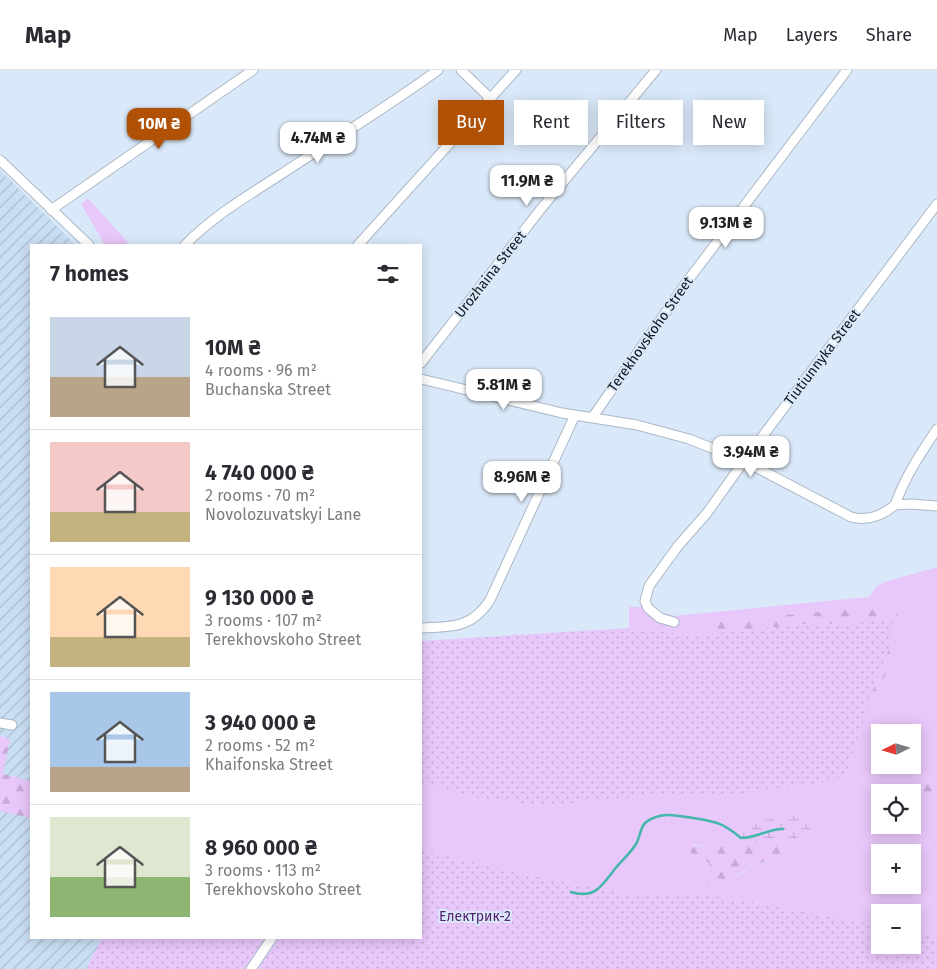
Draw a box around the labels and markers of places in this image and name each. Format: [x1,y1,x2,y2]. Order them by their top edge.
pin: 10M ₴ [124,108,194,150]
pin: 4.74M ₴ [272,122,364,164]
pin: 11.9M ₴ [481,164,573,207]
pin: 9.13M ₴ [680,206,772,249]
pin: 5.81M ₴ [458,368,550,411]
pin: 3.94M ₴ [705,436,797,478]
pin: 8.96M ₴ [476,460,568,503]

